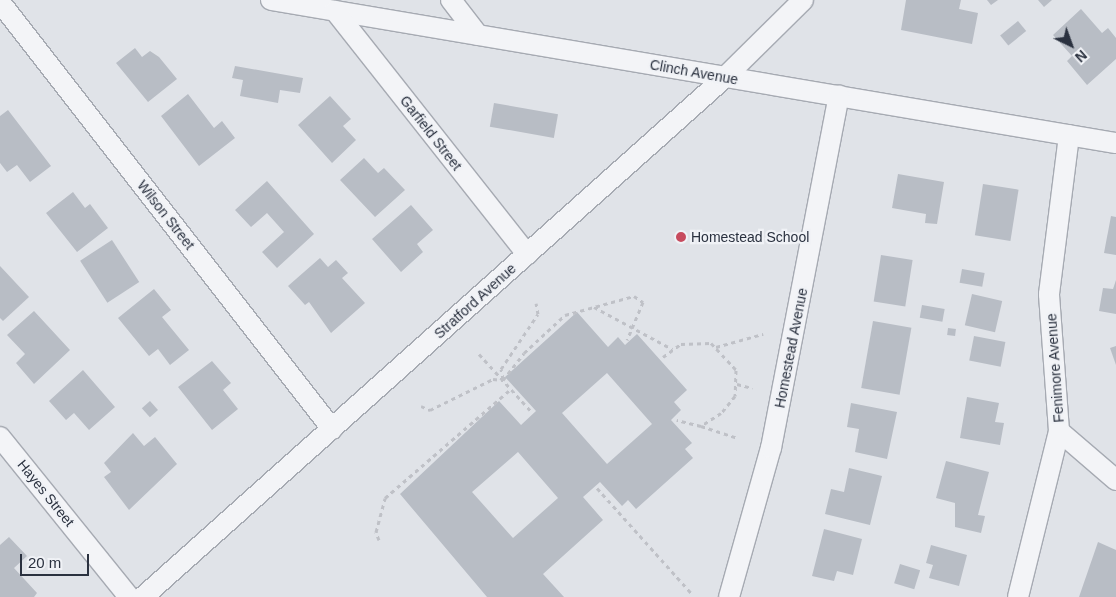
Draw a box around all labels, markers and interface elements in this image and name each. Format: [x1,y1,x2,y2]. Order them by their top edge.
north arrow [1046,20,1096,70]
text: N [1072,47,1090,65]
street label: Clinch Avenue [648,56,740,88]
street label: Garfield Street [397,92,465,174]
street label: Wilson Street [134,177,198,253]
place label: Homestead School [691,229,809,245]
marker: Homestead School [675,231,687,243]
street label: Stratford Avenue [430,260,520,342]
street label: Homestead Avenue [771,286,811,410]
street label: Fenimore Avenue [1043,312,1067,424]
street label: Hayes Street [14,456,78,530]
scale bar [22,544,91,576]
text: 20 m [28,554,61,571]

